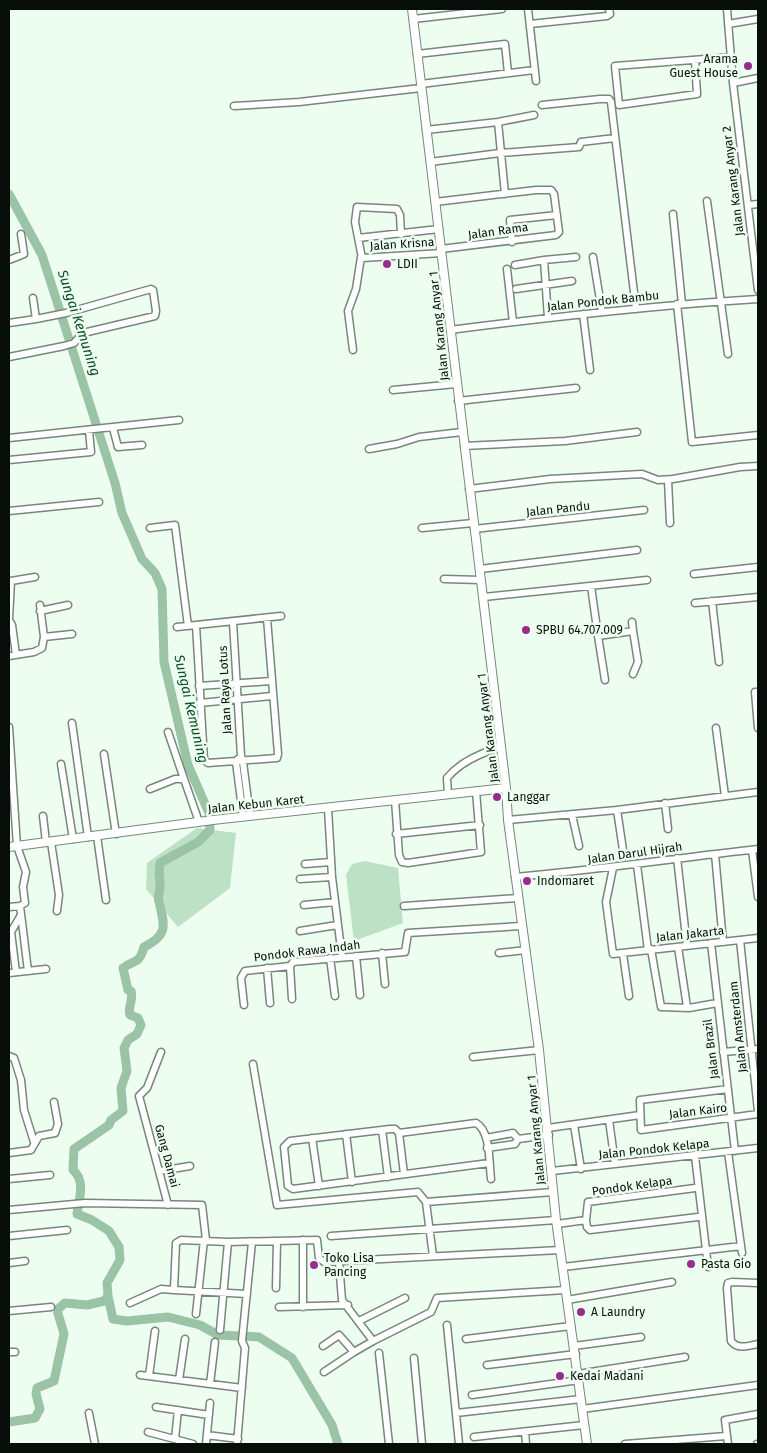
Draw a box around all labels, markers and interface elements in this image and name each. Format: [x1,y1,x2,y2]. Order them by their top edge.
place label: Arama Guest House [669,52,738,80]
marker: Arama Guest House [742,60,754,72]
street label: Jalan Karang Anyar 2 [719,125,747,237]
street label: Jalan Rama [467,220,529,242]
street label: Jalan Krisna [369,235,435,253]
place label: LDII [397,257,418,271]
marker: LDII [381,258,393,270]
water label: Sungai Kemuning [53,267,104,378]
street label: Jalan Karang Anyar 1 [426,271,452,381]
street label: Jalan Pondok Bambu [546,288,660,314]
street label: Jalan Pandu [525,499,591,519]
place label: SPBU 64.707.009 [536,623,623,637]
marker: SPBU 64.707.009 [520,624,532,636]
street label: Jalan Raya Lotus [216,645,234,735]
water label: Sungai Kemuning [170,652,212,765]
street label: Jalan Karang Anyar 1 [474,673,502,783]
place label: Langgar [507,790,550,804]
marker: Langgar [491,791,503,803]
street label: Jalan Kebun Karet [207,792,305,816]
street label: Jalan Darul Hijrah [587,839,683,867]
place label: Indomaret [537,874,594,888]
marker: Indomaret [521,875,533,887]
street label: Jalan Jakarta [655,923,725,945]
street label: Pondok Rawa Indah [253,938,361,964]
street label: Jalan Amsterdam [726,981,750,1073]
street label: Jalan Brazil [700,1018,722,1080]
street label: Jalan Karang Anyar 1 [524,1075,548,1185]
street label: Jalan Kairo [668,1100,728,1122]
street label: Gang Damai [152,1123,182,1189]
street label: Jalan Pondok Kelapa [598,1136,710,1162]
street label: Pondok Kelapa [591,1173,673,1199]
place label: Toko Lisa Pancing [324,1251,374,1279]
place label: Pasta Gio [701,1257,751,1271]
marker: Pasta Gio [685,1258,697,1270]
marker: Toko Lisa Pancing [308,1259,320,1271]
place label: A Laundry [591,1305,645,1319]
marker: A Laundry [575,1306,587,1318]
place label: Kedai Madani [570,1369,644,1383]
marker: Kedai Madani [554,1370,566,1382]

